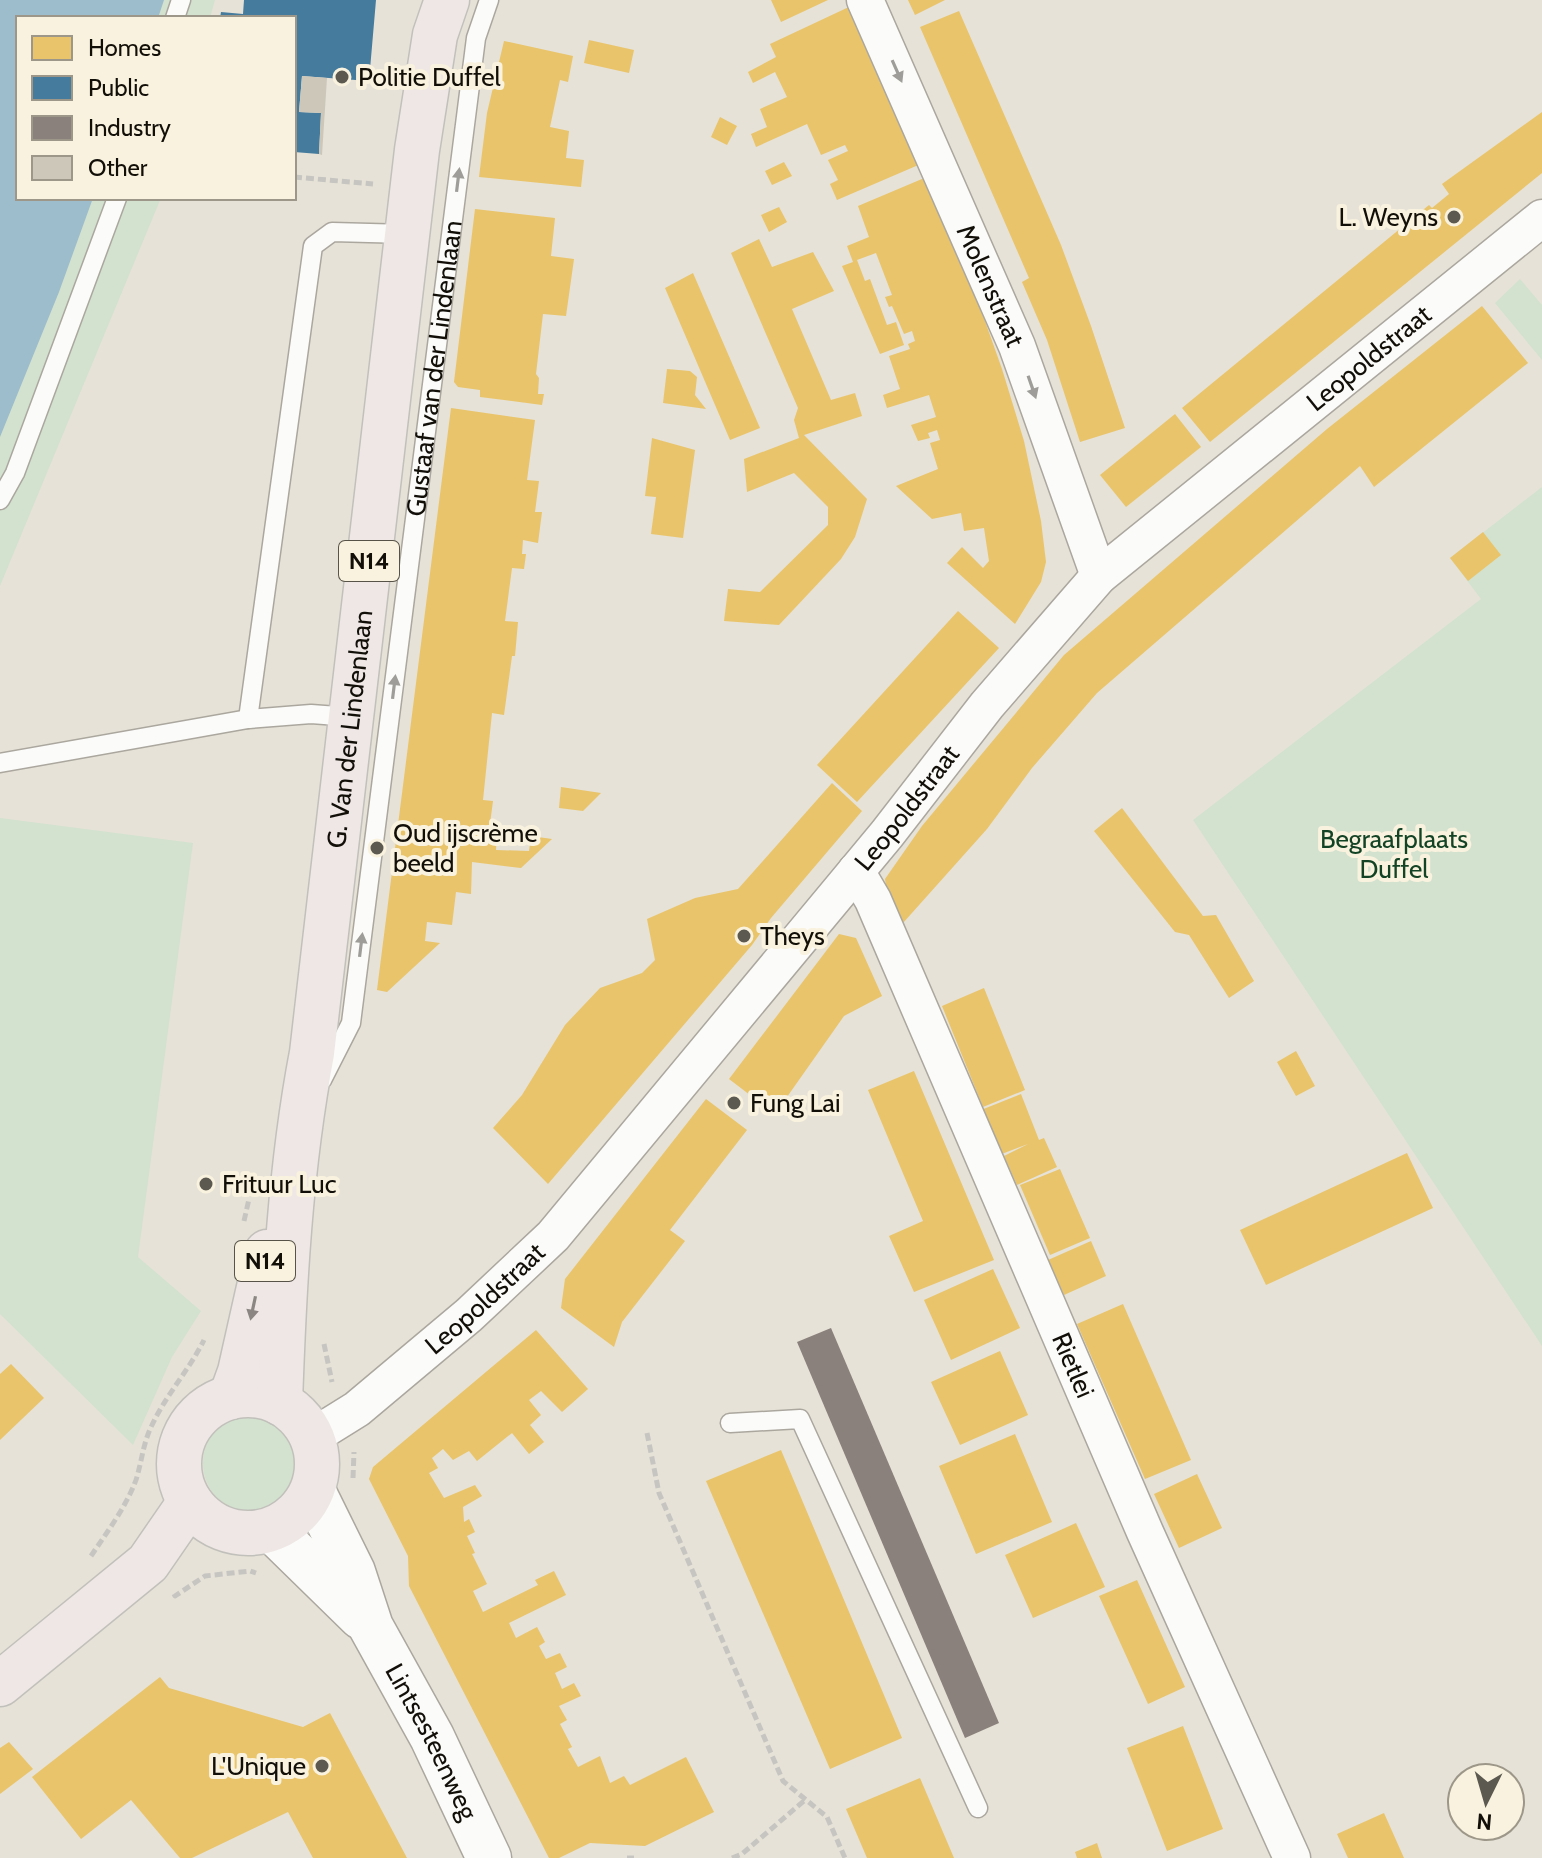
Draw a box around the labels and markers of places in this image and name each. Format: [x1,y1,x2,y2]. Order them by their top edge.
place label: Politie Duffel [358,61,501,93]
marker: Politie Duffel [333,68,351,86]
place label: L. Weyns [1339,201,1438,233]
marker: L. Weyns [1445,208,1463,226]
place label: Oud ijscrème beeld [393,817,538,879]
marker: Oud ijscrème beeld [368,839,386,857]
place label: Theys [760,920,825,952]
marker: Theys [735,927,753,945]
place label: Fung Lai [750,1087,841,1119]
marker: Fung Lai [725,1094,743,1112]
place label: Frituur Luc [222,1168,337,1200]
marker: Frituur Luc [197,1175,215,1193]
place label: L'Unique [211,1750,306,1782]
marker: L'Unique [313,1757,331,1775]

